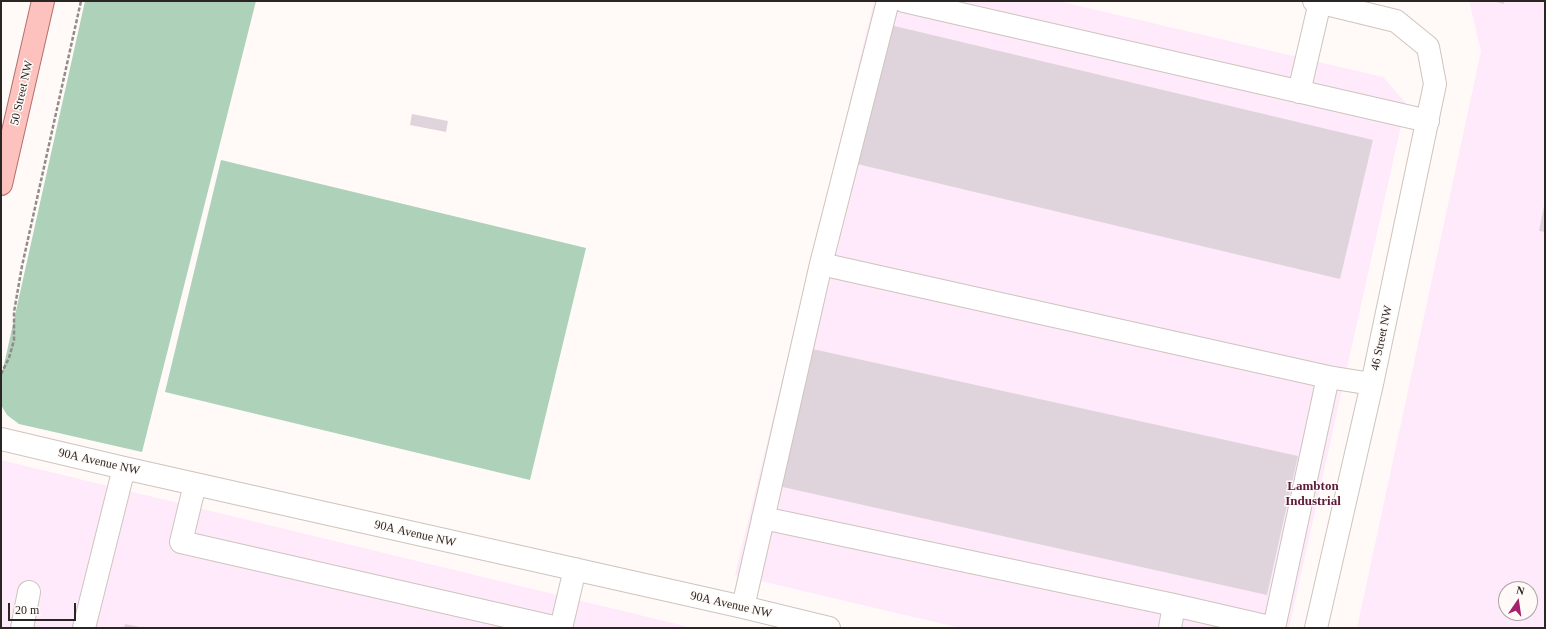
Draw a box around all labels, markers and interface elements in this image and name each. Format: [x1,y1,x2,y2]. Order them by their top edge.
street label: 50 Street NW [8,59,36,127]
street label: 46 Street NW [1368,304,1396,372]
street label: 90A Avenue NW [57,446,141,478]
district label: Lambton Industrial [1285,479,1341,510]
street label: 90A Avenue NW [373,518,457,550]
north arrow [1498,581,1538,621]
text: N [1515,584,1526,597]
street label: 90A Avenue NW [689,589,773,621]
scale bar [10,595,78,621]
text: 20 m [15,603,39,617]

